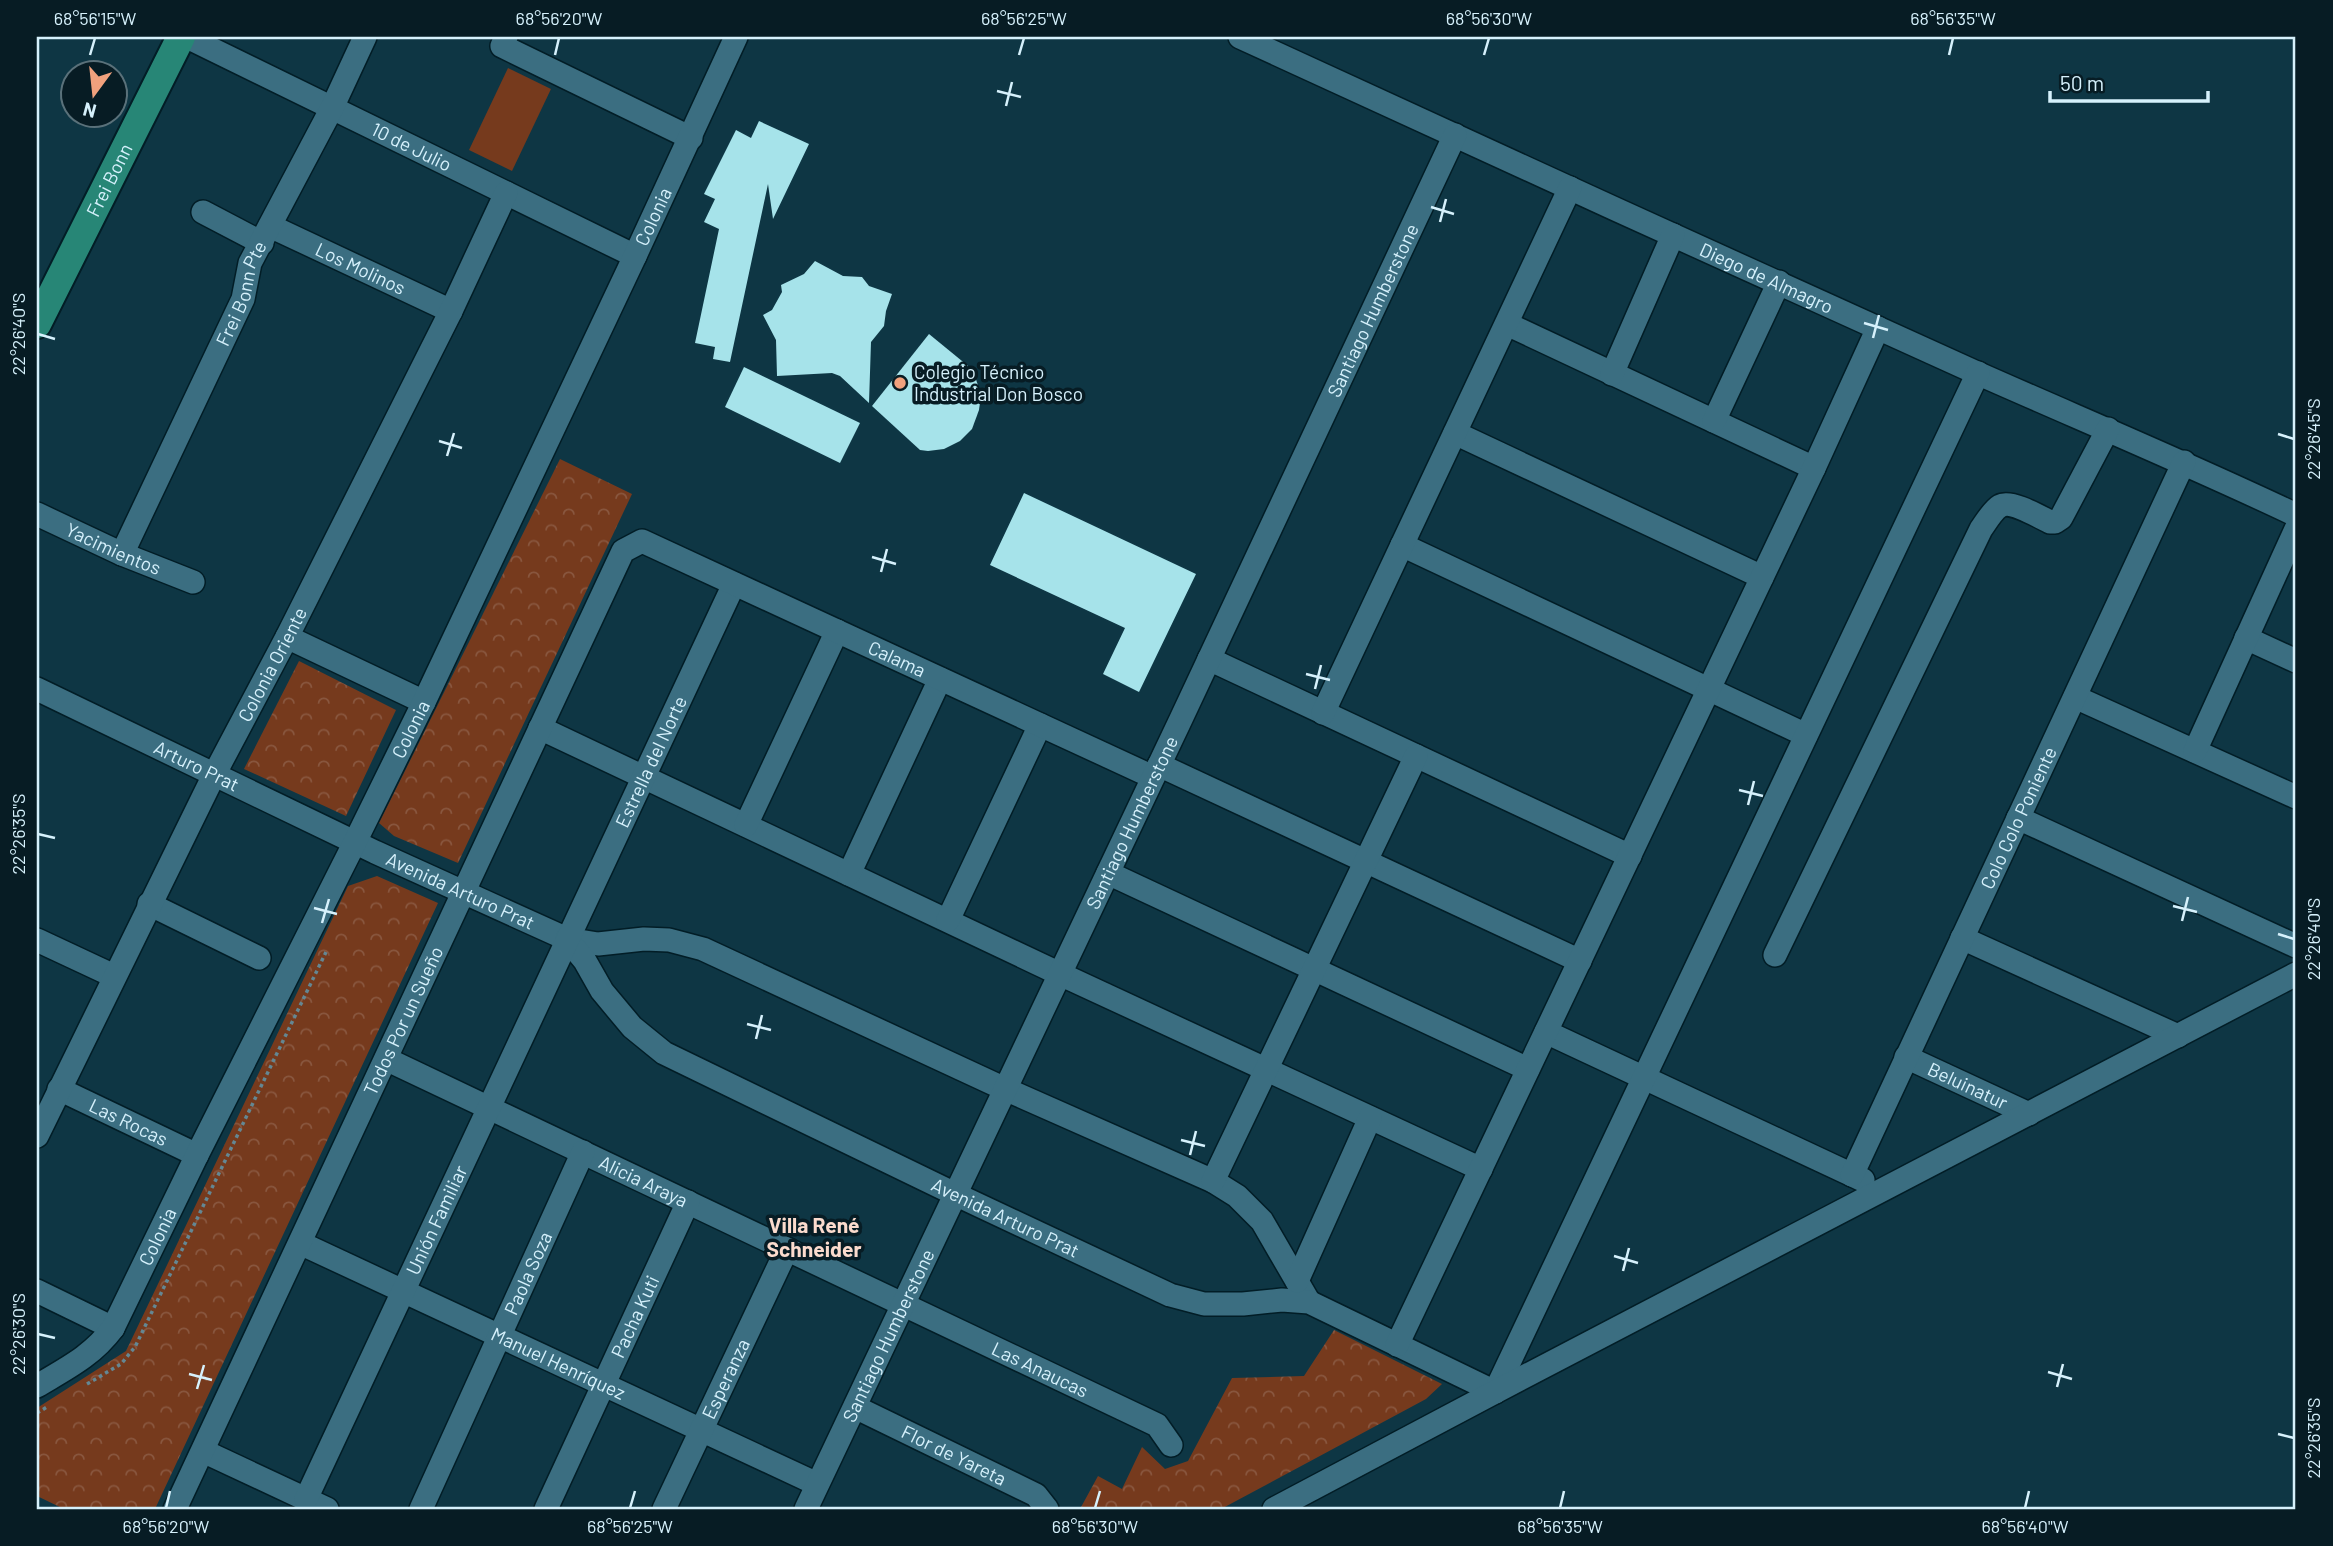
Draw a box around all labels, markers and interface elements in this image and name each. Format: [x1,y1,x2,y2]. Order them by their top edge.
text: 68°56'15"W [54,7,136,29]
text: 68°56'20"W [516,7,603,29]
text: 68°56'25"W [981,7,1067,29]
text: 68°56'30"W [1446,7,1532,29]
text: 68°56'35"W [1910,7,1996,29]
north arrow [60,60,130,130]
scale bar [2050,60,2207,104]
text: 50 m [2060,70,2104,95]
text: N [80,98,99,124]
street label: 10 de Julio [368,117,456,176]
street label: Frei Bonn [81,139,137,220]
street label: Colonia [629,184,676,249]
street label: Santiago Humberstone [1322,220,1423,400]
street label: Frei Bonn Pte [210,237,271,349]
street label: Los Molinos [312,237,409,299]
street label: Diego de Almagro [1696,237,1837,318]
text: 22°26'40"S [7,293,29,375]
place label: Colegio Técnico Industrial Don Bosco [914,360,1083,405]
marker: Colegio Técnico Industrial Don Bosco [892,375,908,391]
text: 22°26'45"S [2302,398,2324,480]
street label: Yacimientos [62,517,164,579]
street label: Colonia Oriente [232,603,311,725]
street label: Calama [865,635,930,682]
street label: Estrella del Norte [610,692,691,831]
street label: Colonia [386,696,434,762]
street label: Santiago Humberstone [1081,732,1182,912]
street label: Arturo Prat [150,735,243,796]
street label: Colo Colo Poniente [1975,743,2061,892]
text: 22°26'35"S [7,793,29,875]
street label: Avenida Arturo Prat [383,847,538,934]
text: 22°26'40"S [2302,898,2324,980]
street label: Todos Por un Sueño [358,942,448,1099]
street label: Beluinatur [1924,1057,2012,1114]
street label: Las Rocas [86,1093,172,1150]
street label: Alicia Araya [596,1150,692,1212]
street label: Unión Familiar [401,1161,472,1278]
street label: Avenida Arturo Prat [928,1172,1083,1262]
street label: Colonia [133,1204,181,1269]
district label: Villa René Schneider [767,1212,861,1261]
street label: Paola Soza [499,1228,556,1318]
street label: Santiago Humberstone [837,1245,939,1426]
street label: Pacha Kuti [606,1272,663,1361]
text: 22°26'30"S [7,1293,29,1375]
street label: Manuel Henríquez [488,1322,629,1404]
street label: Esperanza [696,1335,754,1422]
street label: Las Anaucas [988,1336,1092,1402]
text: 22°26'35"S [2302,1397,2324,1479]
street label: Flor de Yareta [898,1419,1010,1490]
text: 68°56'20"W [123,1515,210,1537]
text: 68°56'25"W [587,1515,673,1537]
text: 68°56'30"W [1052,1515,1138,1537]
text: 68°56'35"W [1517,1515,1603,1537]
text: 68°56'40"W [1982,1515,2069,1537]

